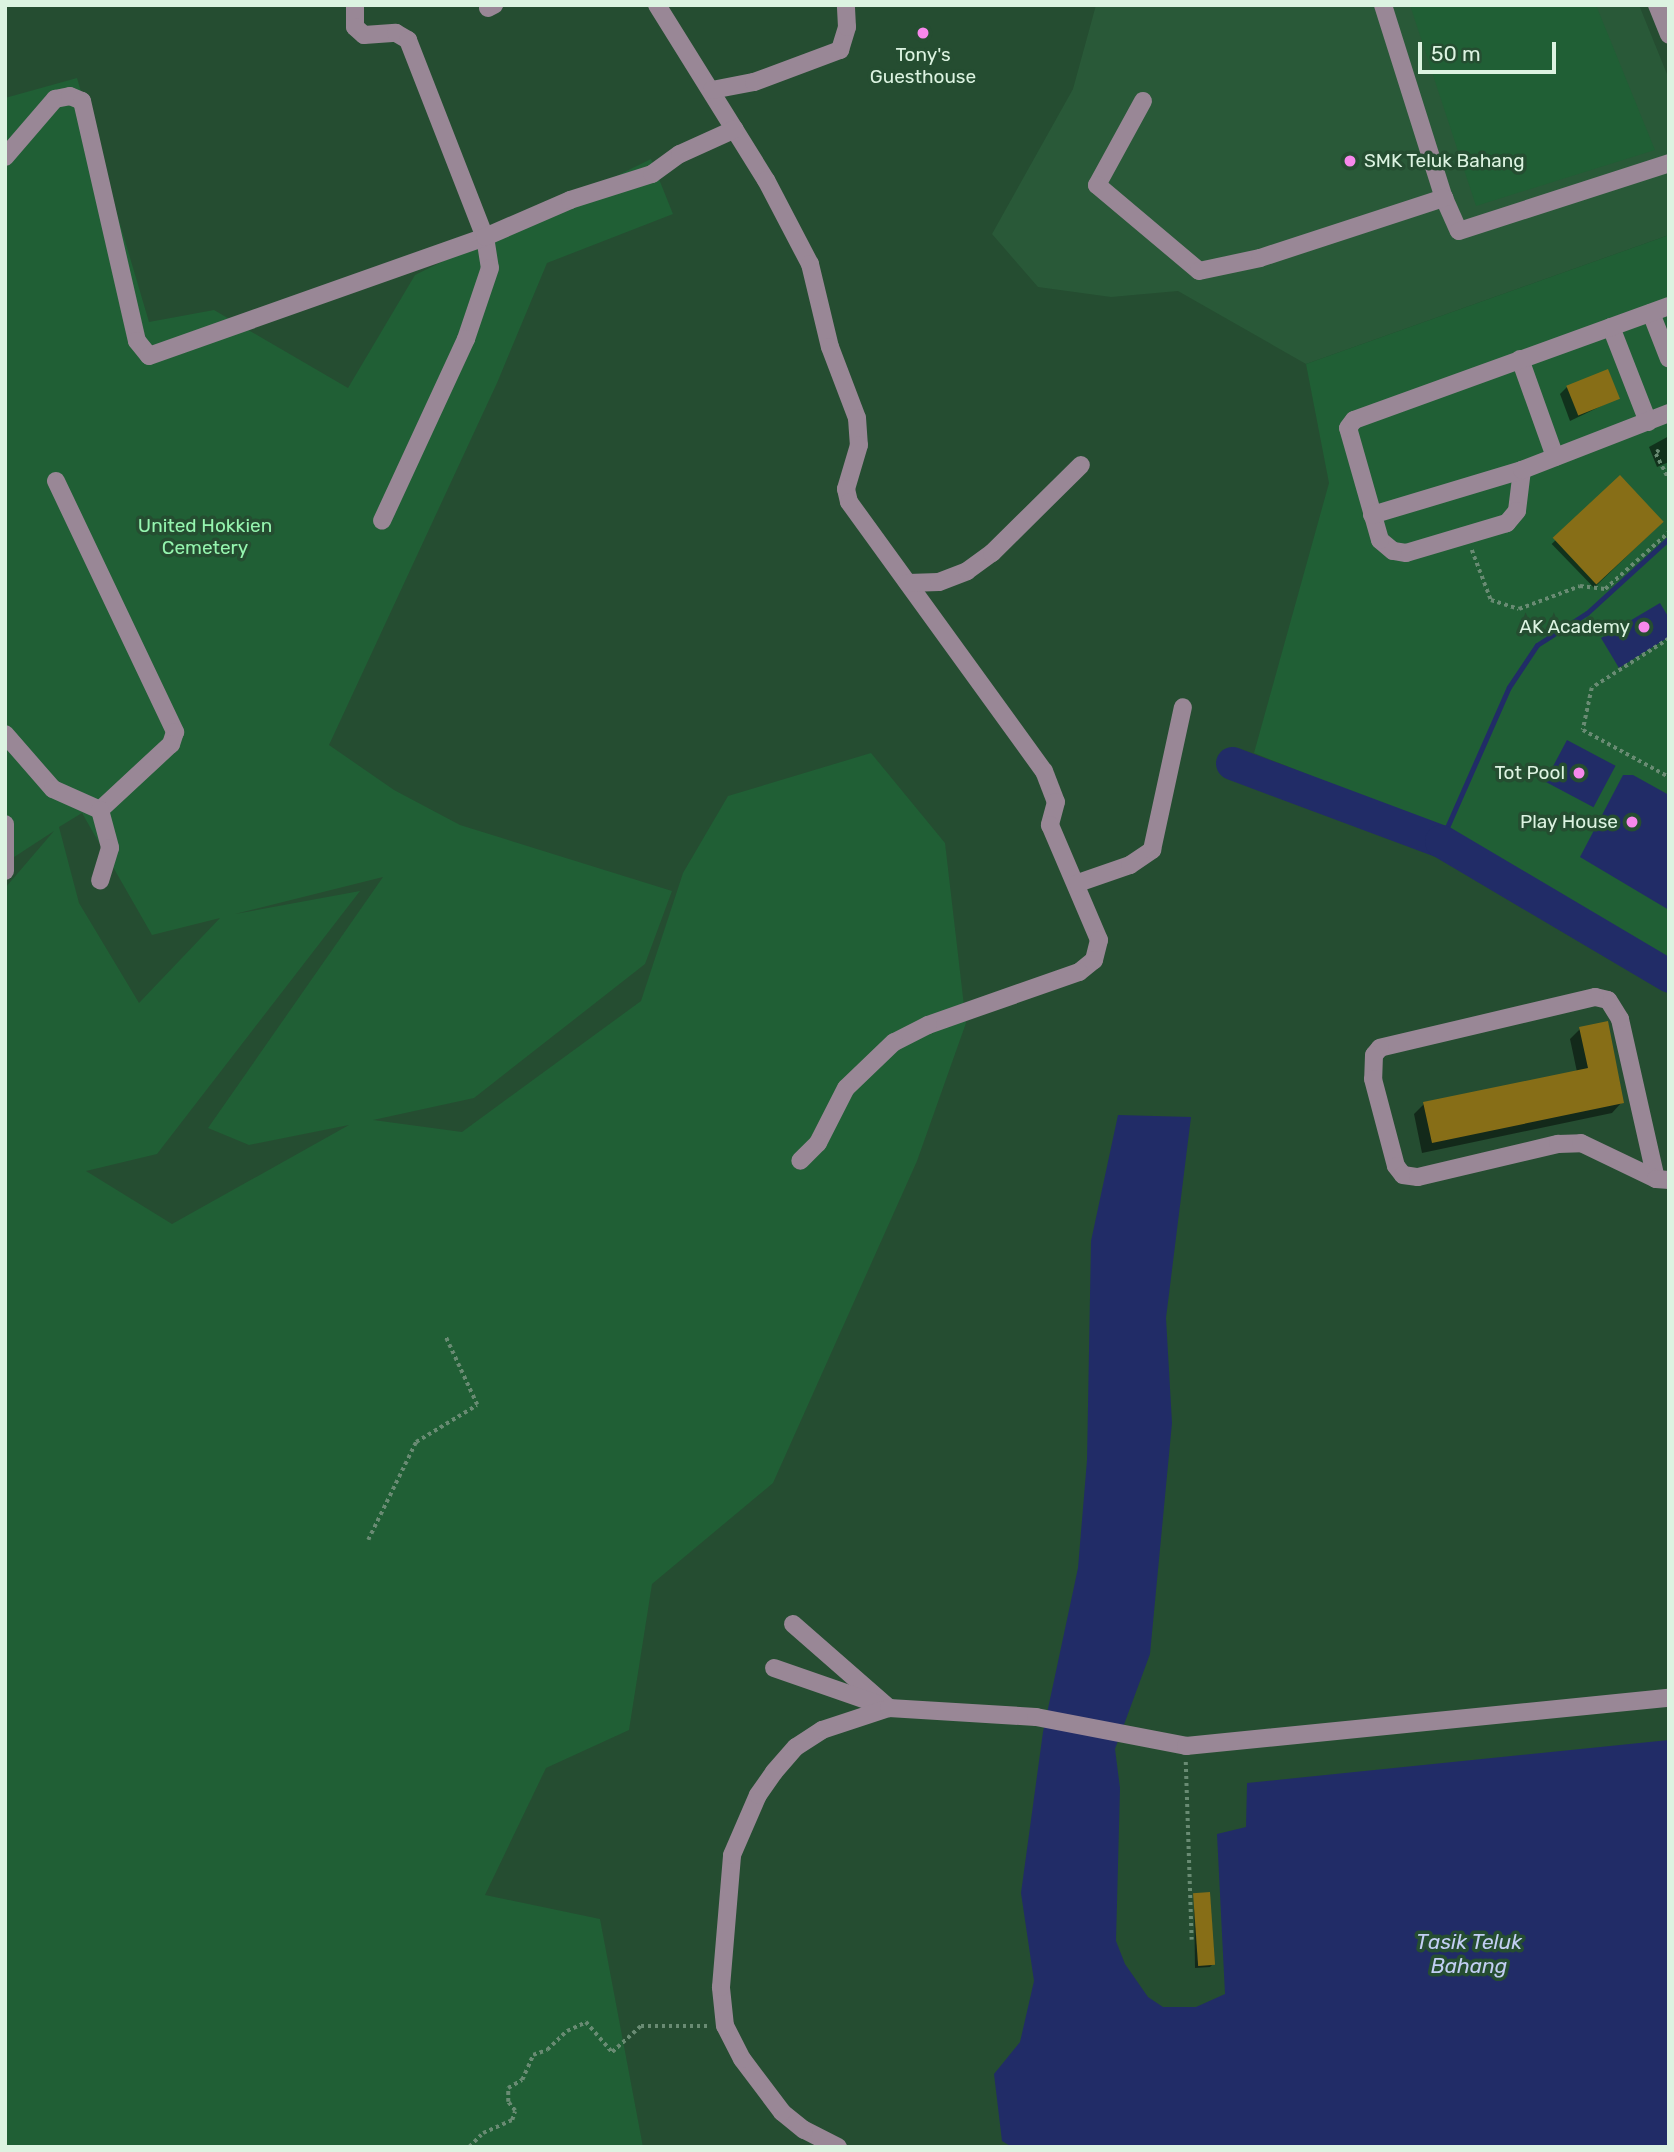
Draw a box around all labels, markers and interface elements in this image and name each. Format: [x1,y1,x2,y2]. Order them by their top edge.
marker: Tony's Guesthouse [915,25,931,41]
scale bar [1422,28,1560,72]
text: 50 m [1431,41,1481,66]
place label: Tony's Guesthouse [870,44,976,88]
place label: SMK Teluk Bahang [1364,150,1525,172]
marker: SMK Teluk Bahang [1342,153,1358,169]
park label: United Hokkien Cemetery [138,515,272,559]
place label: AK Academy [1519,616,1630,638]
marker: AK Academy [1636,619,1652,635]
place label: Tot Pool [1494,762,1565,784]
marker: Tot Pool [1571,765,1587,781]
place label: Play House [1520,811,1618,833]
marker: Play House [1624,814,1640,830]
water label: Tasik Teluk Bahang [1416,1929,1522,1979]

